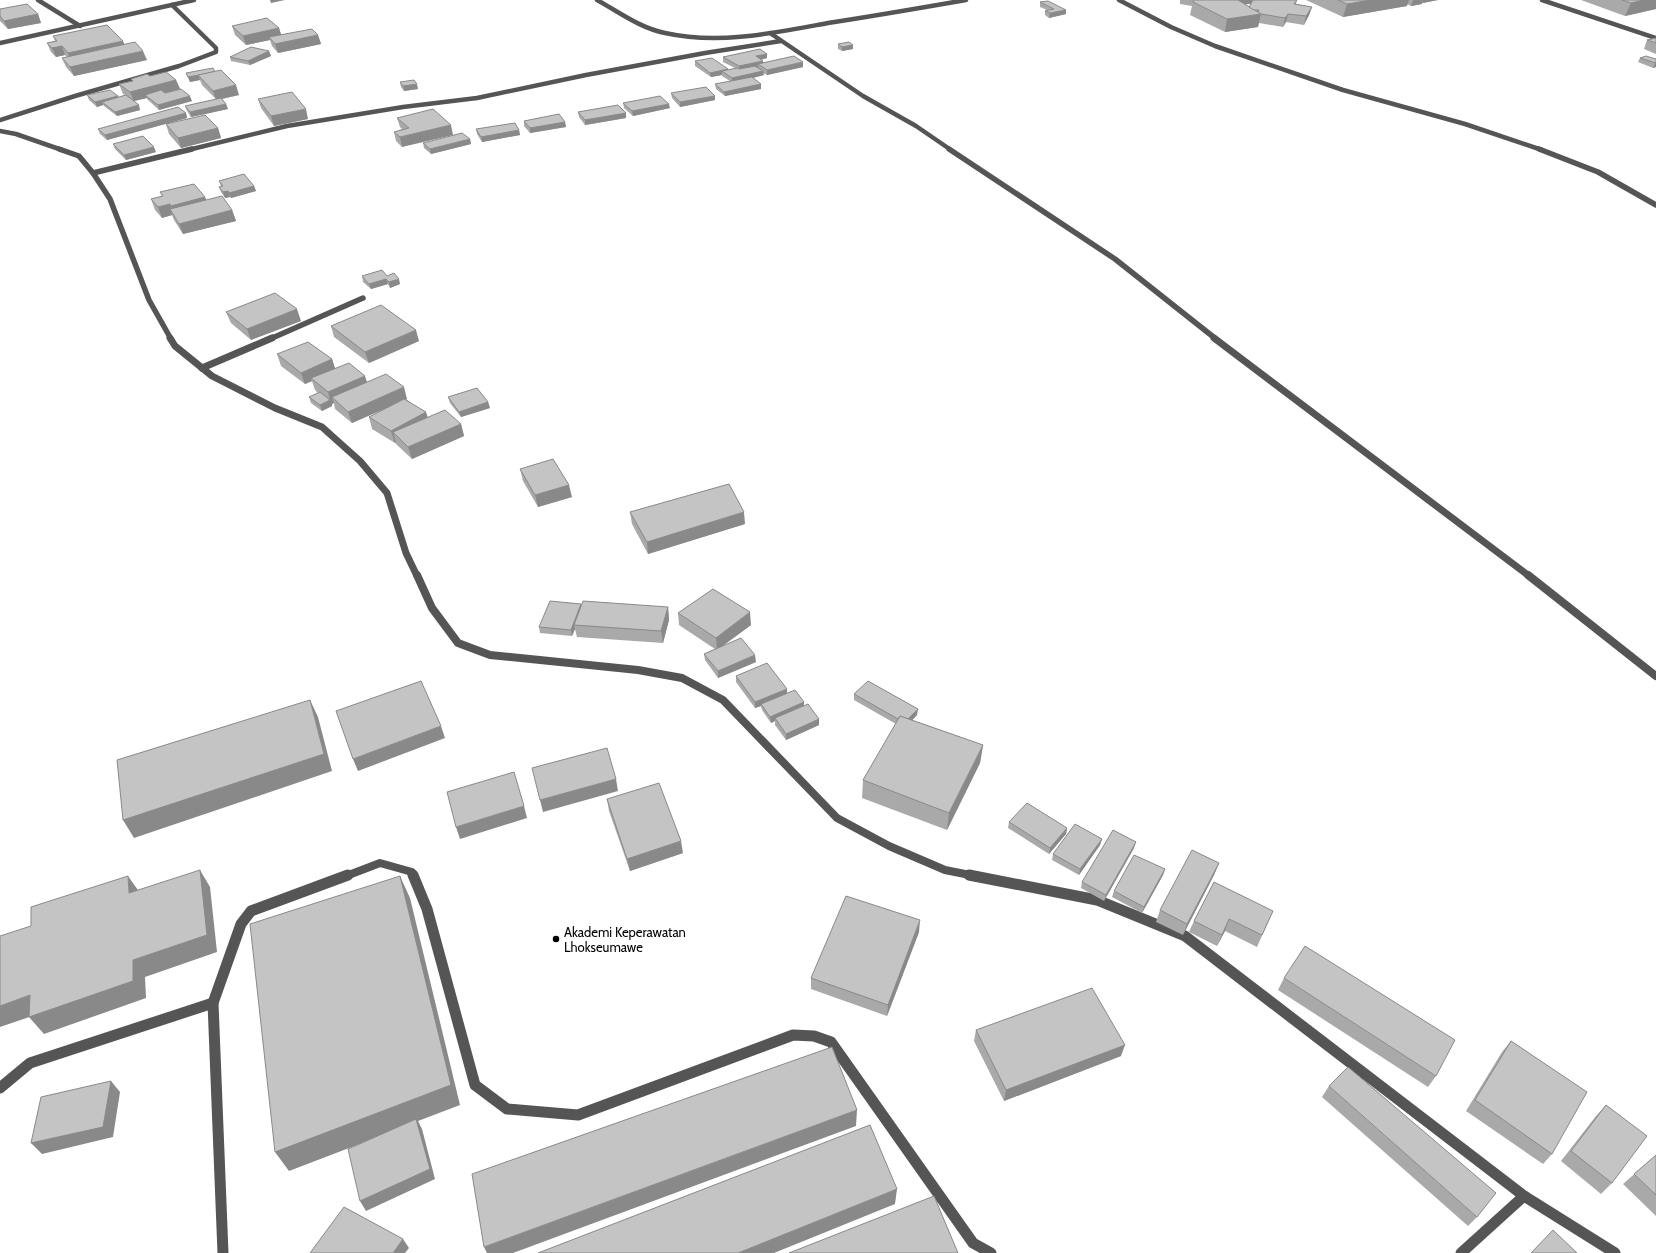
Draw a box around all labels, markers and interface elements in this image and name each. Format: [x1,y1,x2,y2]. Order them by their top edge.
place label: Akademi Keperawatan Lhokseumawe [564,924,686,955]
marker: Akademi Keperawatan Lhokseumawe [551,934,561,944]

